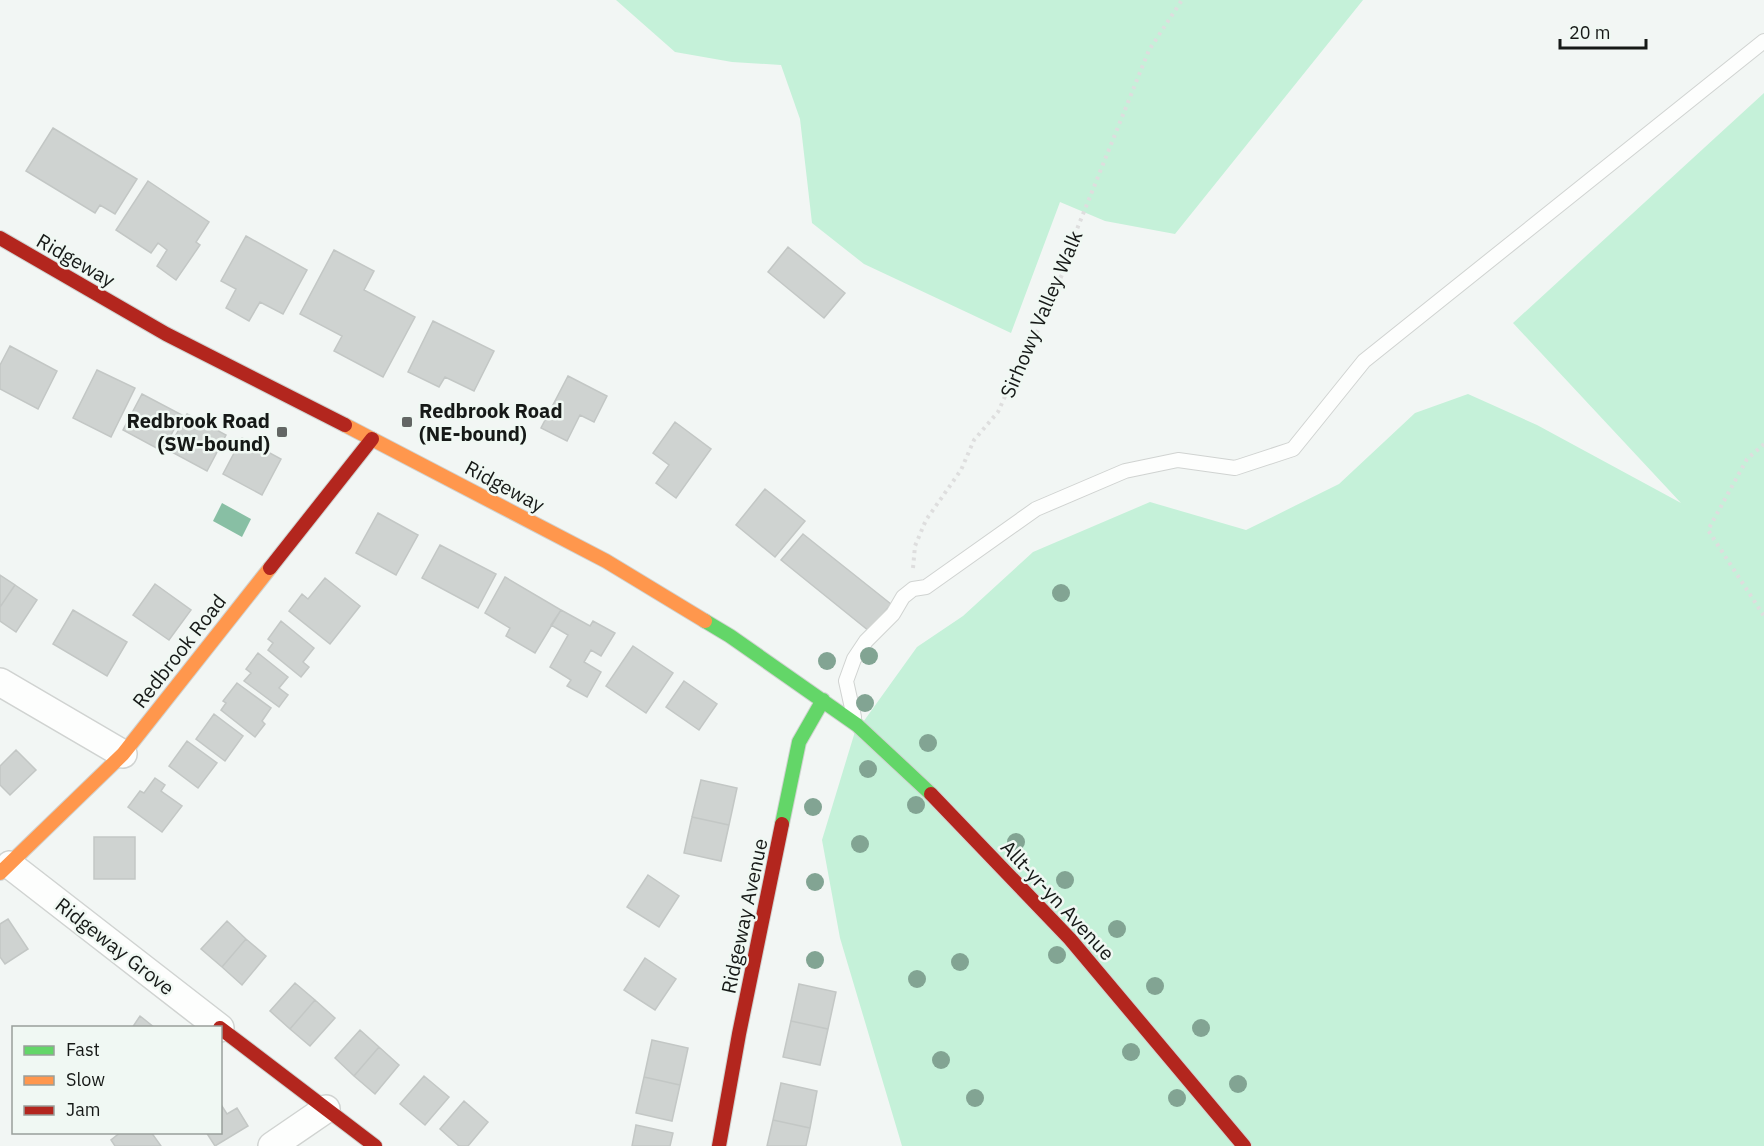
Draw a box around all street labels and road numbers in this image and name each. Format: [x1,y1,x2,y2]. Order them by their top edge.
street label: Sirhowy Valley Walk [994,226,1089,402]
street label: Ridgeway [32,227,120,293]
street label: Ridgeway [460,454,550,518]
street label: Redbrook Road [126,588,232,714]
street label: Allt-yr-yn Avenue [995,834,1121,966]
street label: Ridgeway Avenue [714,836,774,996]
street label: Ridgeway Grove [50,891,180,1001]

